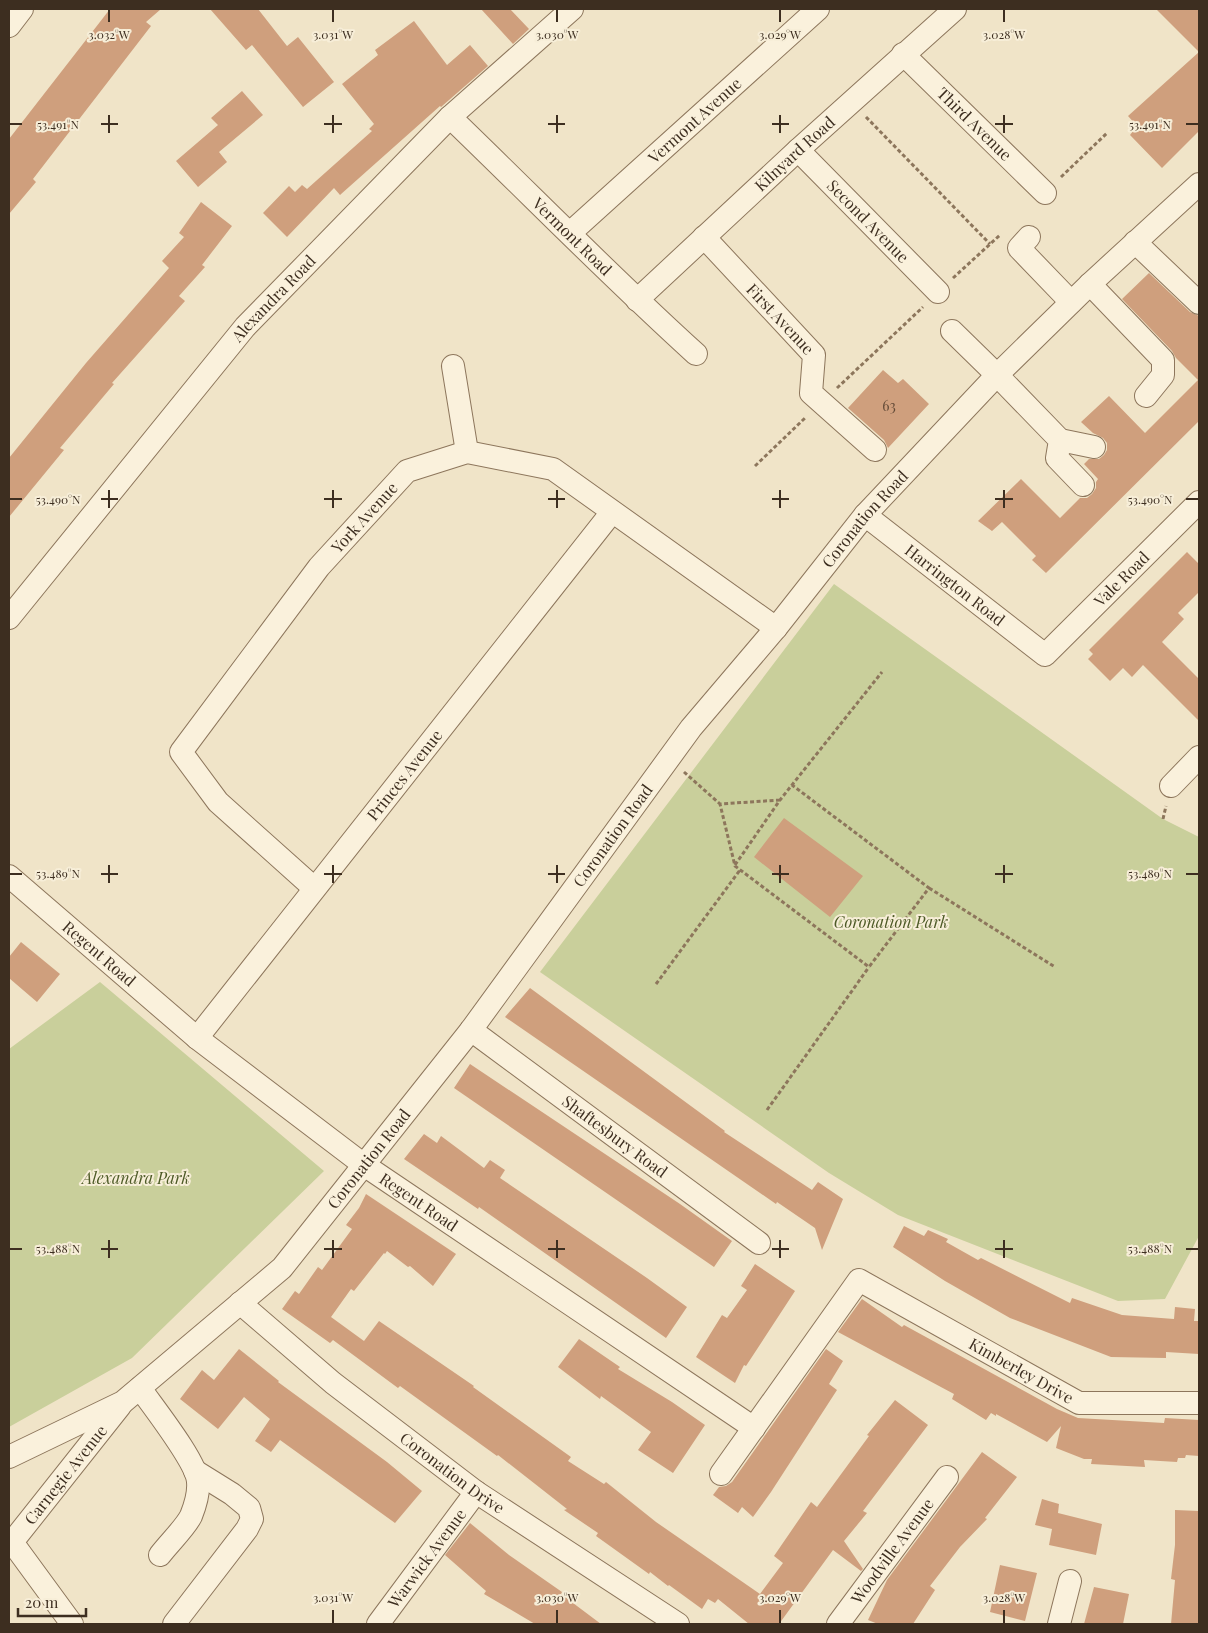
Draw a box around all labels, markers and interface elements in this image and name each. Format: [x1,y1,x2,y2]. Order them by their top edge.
text: 3.032°W [88,26,130,42]
text: 3.031°W [313,26,353,42]
text: 3.030°W [536,26,579,42]
text: 3.029°W [759,26,801,42]
text: 3.028°W [983,26,1025,42]
street label: Vermont Avenue [643,72,745,168]
street label: Third Avenue [933,82,1017,165]
street label: Kilnyard Road [750,111,839,195]
text: 53.491°N [37,116,80,132]
text: 53.491°N [1129,116,1172,132]
street label: Second Avenue [823,175,914,267]
street label: Vermont Road [528,192,617,280]
street label: Alexandra Road [226,250,320,347]
street label: First Avenue [742,279,819,359]
house number: 63 [882,396,896,415]
street label: Coronation Road [817,465,912,572]
street label: York Avenue [326,477,402,558]
text: 53.490°N [36,491,81,507]
text: 53.490°N [1128,491,1173,507]
street label: Harrington Road [901,539,1010,630]
street label: Vale Road [1088,546,1153,611]
street label: Princes Avenue [362,725,446,824]
street label: Coronation Road [568,780,657,891]
text: 53.489°N [36,865,80,881]
text: 53.489°N [1128,865,1172,881]
park label: Coronation Park [834,911,948,932]
street label: Regent Road [58,916,141,991]
street label: Shaftesbury Road [558,1090,672,1182]
street label: Coronation Road [322,1104,415,1213]
park label: Alexandra Park [80,1167,190,1188]
street label: Regent Road [376,1168,462,1235]
text: 53.488°N [36,1240,81,1256]
text: 53.488°N [1128,1240,1173,1256]
street label: Kimberley Drive [966,1333,1078,1408]
street label: Carnegie Avenue [19,1420,111,1528]
street label: Coronation Drive [396,1427,509,1518]
street label: Woodville Avenue [845,1494,938,1608]
street label: Warwick Avenue [382,1504,470,1613]
scale bar [18,1586,85,1618]
text: 3.031°W [313,1589,353,1605]
text: 3.030°W [536,1589,579,1605]
text: 3.029°W [759,1589,801,1605]
text: 3.028°W [983,1589,1025,1605]
text: 20 m [25,1592,59,1612]

